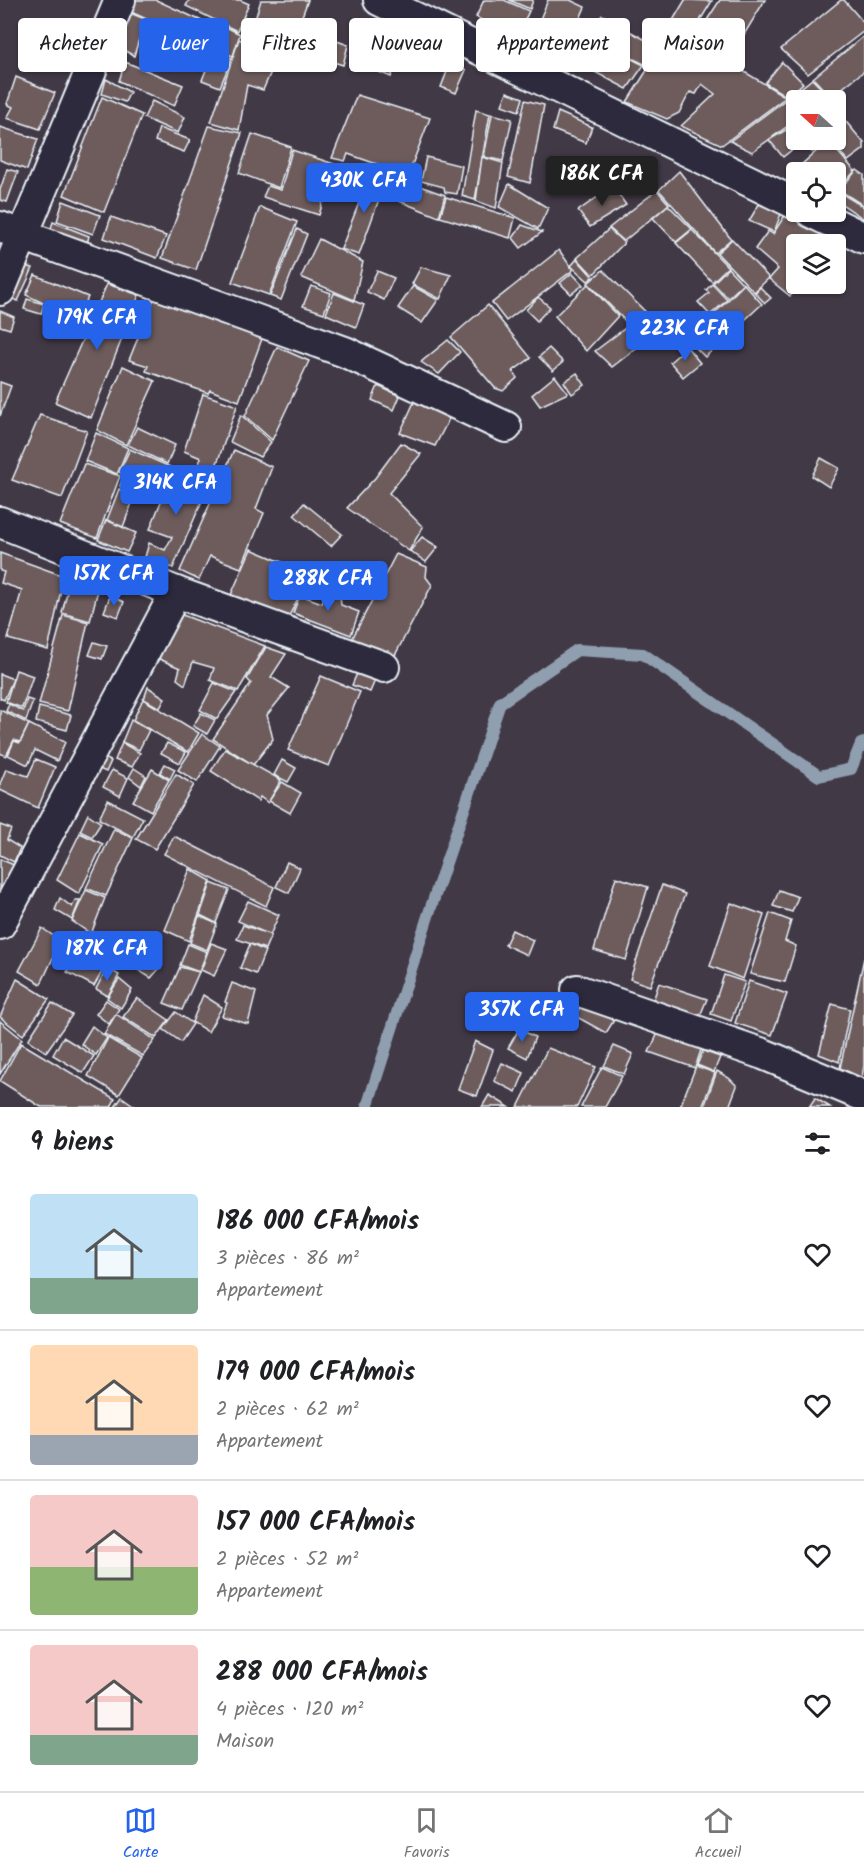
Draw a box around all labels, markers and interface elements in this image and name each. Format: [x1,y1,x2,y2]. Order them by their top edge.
chip: Acheter [18,18,127,72]
chip: Louer [139,18,229,72]
chip: Filtres [241,18,337,72]
chip: Nouveau [349,18,464,72]
chip: Appartement [476,18,630,72]
chip: Maison [642,18,745,72]
north arrow [786,90,846,150]
map controls [786,90,846,294]
pin: 186K CFA [540,156,664,207]
text: 186K CFA [560,159,644,191]
button: locate [786,162,846,222]
pin: 430K CFA [302,163,426,214]
text: 430K CFA [320,166,408,198]
button: layers [786,234,846,294]
pin: 179K CFA [35,300,159,351]
text: 179K CFA [56,303,138,335]
pin: 223K CFA [623,311,747,362]
text: 223K CFA [640,314,730,346]
pin: 314K CFA [114,465,238,516]
text: 314K CFA [134,468,218,500]
pin: 157K CFA [52,556,176,607]
text: 157K CFA [73,559,155,591]
pin: 288K CFA [266,561,390,612]
text: 288K CFA [283,564,373,596]
pin: 187K CFA [45,931,169,982]
text: 187K CFA [66,934,148,966]
pin: 357K CFA [460,992,584,1043]
text: 357K CFA [479,995,565,1027]
text: 9 biens [30,1122,114,1164]
icon: filters [801,1127,834,1160]
text: 186 000 CFA/mois [216,1201,419,1243]
icon: home [78,1218,150,1290]
icon: heart [801,1238,834,1271]
text: 3 pièces · 86 m² [216,1243,359,1275]
text: Appartement [216,1275,323,1307]
text: 179 000 CFA/mois [216,1352,415,1394]
icon: home [78,1369,150,1441]
icon: heart [801,1389,834,1422]
text: 2 pièces · 62 m² [216,1394,359,1426]
text: Appartement [216,1426,323,1458]
text: 157 000 CFA/mois [216,1502,415,1544]
icon: home [78,1519,150,1591]
icon: heart [801,1539,834,1572]
text: 2 pièces · 52 m² [216,1544,358,1576]
text: Appartement [216,1576,323,1608]
text: 288 000 CFA/mois [216,1652,428,1694]
icon: home [78,1669,150,1741]
icon: heart [801,1689,834,1722]
text: 4 pièces · 120 m² [216,1694,363,1726]
text: Maison [216,1726,274,1758]
tab: Carte [123,1804,158,1865]
tab: Favoris [404,1804,449,1865]
tab: Accueil [695,1804,741,1865]

